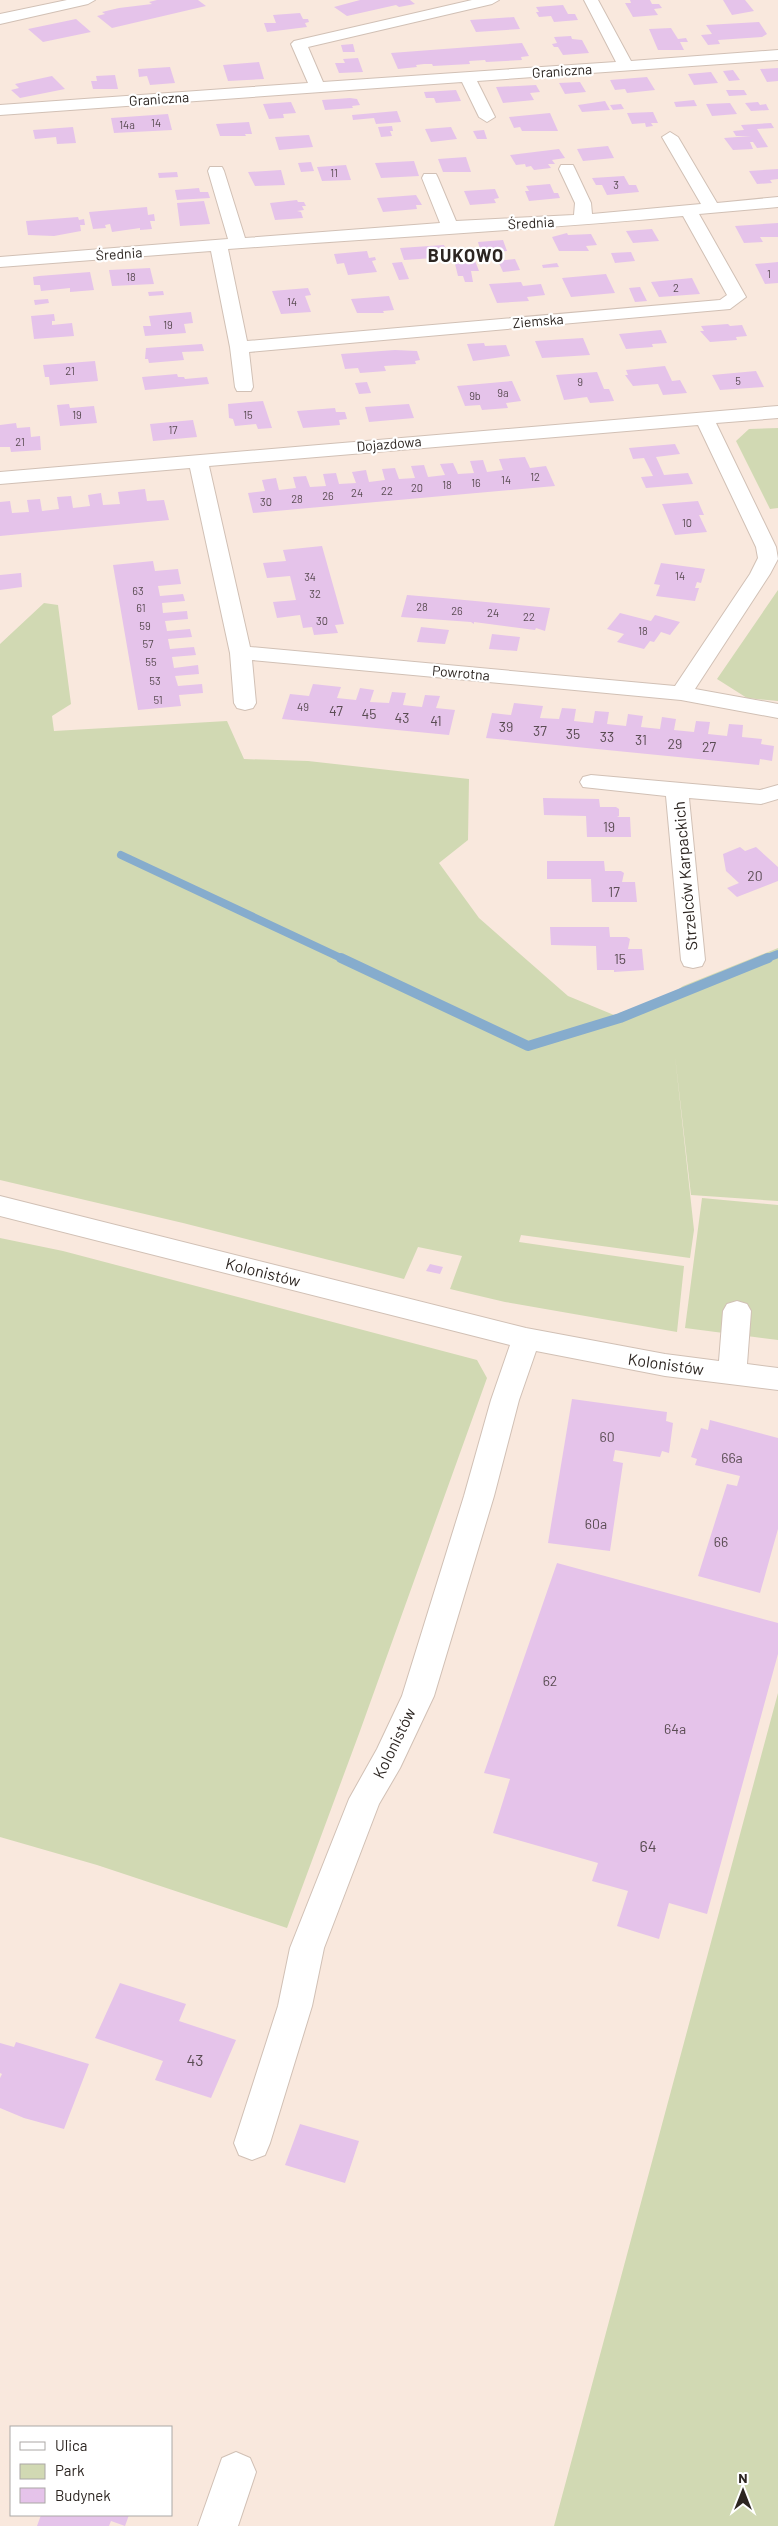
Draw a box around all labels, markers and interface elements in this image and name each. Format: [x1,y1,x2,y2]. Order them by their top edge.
street label: Graniczna [531,60,593,81]
street label: Graniczna [128,88,190,109]
house number: 14 [151,116,161,129]
house number: 14a [119,118,135,131]
house number: 11 [330,166,338,179]
house number: 3 [613,178,619,191]
street label: Średnia [507,213,555,232]
street label: Średnia [95,243,143,264]
district label: BUKOWO [428,244,504,266]
house number: 1 [767,267,771,280]
house number: 18 [126,270,136,283]
house number: 2 [673,281,679,294]
house number: 14 [287,295,297,308]
street label: Ziemska [512,310,564,331]
house number: 19 [163,318,173,331]
house number: 21 [65,364,75,377]
house number: 5 [735,374,741,387]
house number: 9 [577,375,583,388]
house number: 9a [497,386,509,399]
house number: 9b [469,389,481,402]
house number: 19 [72,408,82,421]
house number: 15 [243,408,253,421]
house number: 17 [168,423,178,436]
street label: Dojazdowa [356,432,422,455]
house number: 21 [15,435,25,448]
house number: 12 [530,470,540,483]
house number: 14 [501,473,511,486]
house number: 16 [471,476,481,489]
house number: 18 [442,478,452,491]
house number: 20 [411,481,423,494]
house number: 22 [381,484,393,497]
house number: 24 [351,486,363,499]
house number: 26 [322,489,334,502]
house number: 28 [291,492,303,505]
house number: 30 [260,495,272,508]
house number: 10 [682,516,692,529]
house number: 14 [675,569,685,582]
house number: 34 [304,570,316,583]
house number: 63 [132,584,144,597]
house number: 32 [309,587,321,600]
house number: 28 [416,600,428,613]
house number: 61 [136,601,146,614]
house number: 26 [451,604,463,617]
house number: 24 [487,606,499,619]
house number: 22 [523,610,535,623]
house number: 30 [316,614,328,627]
house number: 59 [139,619,151,632]
house number: 18 [638,624,648,637]
house number: 57 [143,637,153,650]
house number: 55 [145,655,157,668]
street label: Powrotna [431,662,491,683]
house number: 53 [149,674,161,687]
house number: 51 [153,693,163,706]
house number: 49 [297,700,309,713]
house number: 47 [329,702,343,719]
house number: 45 [362,705,376,722]
house number: 43 [395,709,409,726]
house number: 41 [430,712,442,729]
house number: 39 [499,718,513,735]
house number: 37 [533,722,547,739]
house number: 35 [566,725,580,742]
house number: 33 [600,728,614,745]
house number: 31 [635,731,647,748]
house number: 29 [668,735,682,752]
house number: 27 [702,738,716,755]
street label: Strzelców Karpackich [669,801,700,951]
house number: 19 [603,818,615,835]
house number: 20 [747,867,763,884]
house number: 17 [608,883,620,900]
house number: 15 [614,950,626,967]
street label: Kolonistów [224,1253,303,1290]
street label: Kolonistów [627,1349,706,1378]
house number: 60 [599,1428,615,1445]
house number: 66a [721,1449,743,1466]
house number: 60a [585,1515,607,1532]
house number: 66 [714,1533,728,1550]
house number: 62 [543,1672,557,1689]
street label: Kolonistów [368,1704,419,1781]
house number: 64a [664,1720,686,1737]
house number: 64 [639,1836,657,1855]
house number: 43 [186,2050,204,2069]
legend [10,2426,172,2516]
text: Ulica [55,2436,87,2454]
text: Park [55,2461,85,2479]
north arrow [718,2466,768,2516]
text: N [738,2469,748,2486]
text: Budynek [55,2486,111,2504]

